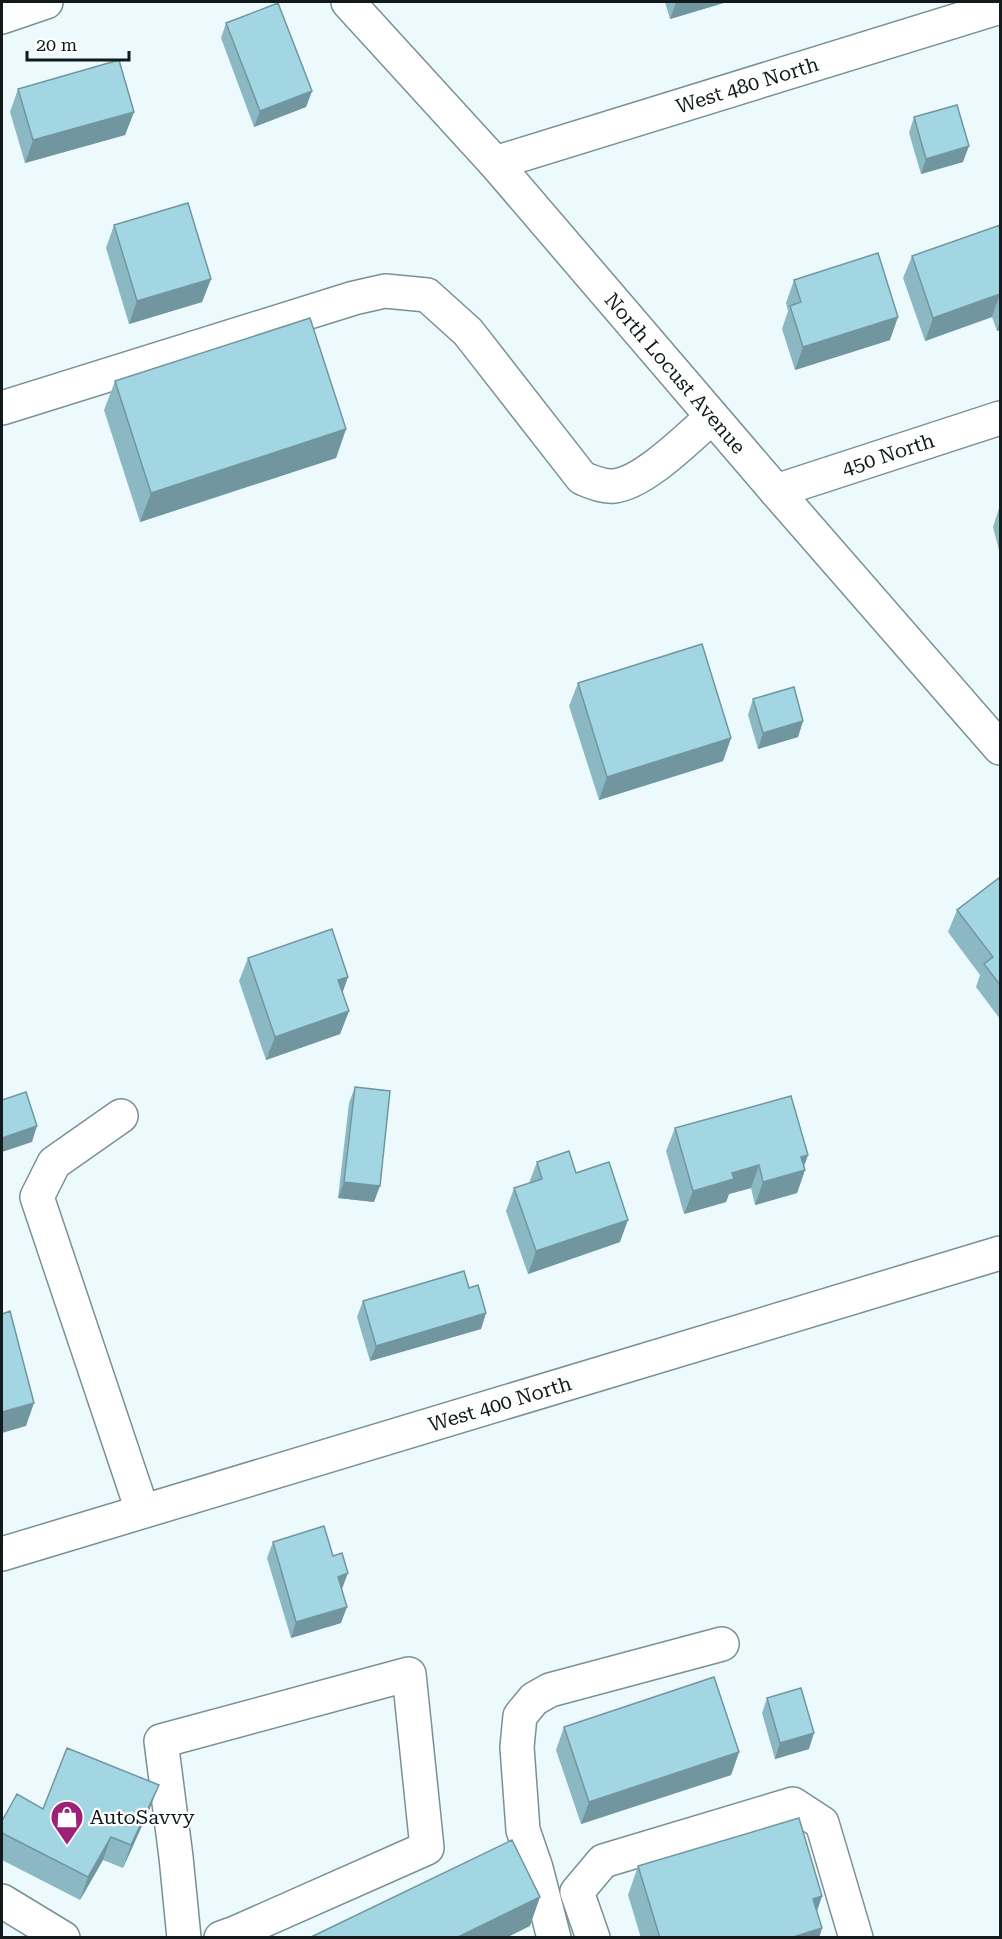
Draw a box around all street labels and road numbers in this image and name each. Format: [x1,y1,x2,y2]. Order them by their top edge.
street label: West 480 North [673,52,822,118]
street label: North Locust Avenue [600,288,751,459]
street label: 450 North [839,428,937,481]
street label: West 400 North [425,1371,574,1437]

